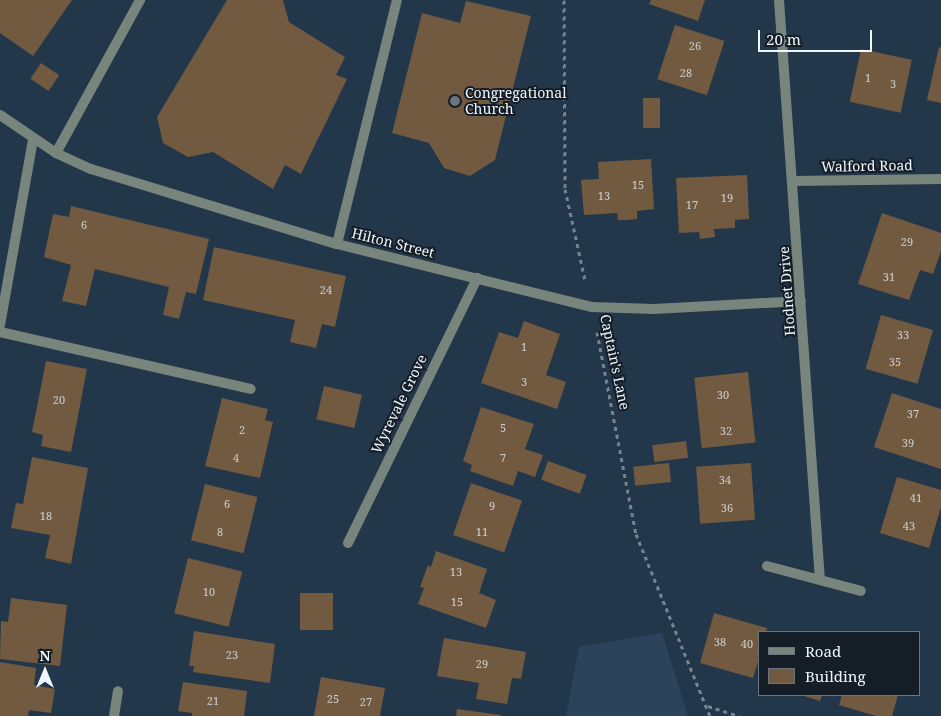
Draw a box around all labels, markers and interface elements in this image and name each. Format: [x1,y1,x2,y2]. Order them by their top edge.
scale bar [761,20,875,52]
text: 20 m [766,29,801,49]
house number: 26 [689,39,701,53]
house number: 28 [680,66,692,80]
house number: 1 [865,71,871,85]
house number: 3 [890,77,896,91]
place label: Congregational Church [465,85,566,118]
marker: Congregational Church [449,95,461,107]
street label: Walford Road [821,157,913,175]
house number: 15 [632,178,644,192]
house number: 13 [598,189,610,203]
house number: 19 [721,191,733,205]
house number: 17 [686,198,698,212]
house number: 6 [81,218,87,232]
street label: Hilton Street [350,225,436,261]
house number: 29 [901,235,913,249]
street label: Hodnet Drive [775,246,799,336]
house number: 31 [883,270,895,284]
house number: 24 [320,283,332,297]
street label: Captain's Lane [597,313,633,411]
house number: 33 [897,328,909,342]
house number: 1 [521,340,527,354]
street label: Wyrevale Grove [368,352,430,456]
house number: 35 [889,355,901,369]
house number: 3 [521,375,527,389]
house number: 30 [717,388,729,402]
house number: 20 [53,393,65,407]
house number: 37 [907,407,919,421]
house number: 5 [500,421,506,435]
house number: 2 [239,423,245,437]
house number: 32 [720,424,732,438]
house number: 39 [902,436,914,450]
house number: 4 [233,451,239,465]
house number: 7 [500,451,506,465]
house number: 34 [719,473,731,487]
house number: 41 [910,491,922,505]
house number: 6 [224,497,230,511]
house number: 9 [489,499,495,513]
house number: 36 [721,501,733,515]
house number: 18 [40,509,52,523]
house number: 43 [903,519,915,533]
house number: 8 [217,525,223,539]
house number: 11 [476,525,488,539]
house number: 13 [450,565,462,579]
house number: 10 [203,585,215,599]
house number: 15 [451,595,463,609]
legend [758,631,921,696]
house number: 38 [714,635,726,649]
house number: 40 [741,637,753,651]
text: Road [805,641,841,661]
north arrow [20,646,70,696]
text: N [39,646,51,665]
house number: 23 [226,648,238,662]
house number: 29 [476,657,488,671]
text: Building [805,666,866,686]
house number: 25 [327,692,339,706]
house number: 21 [207,694,219,708]
house number: 27 [360,695,372,709]

